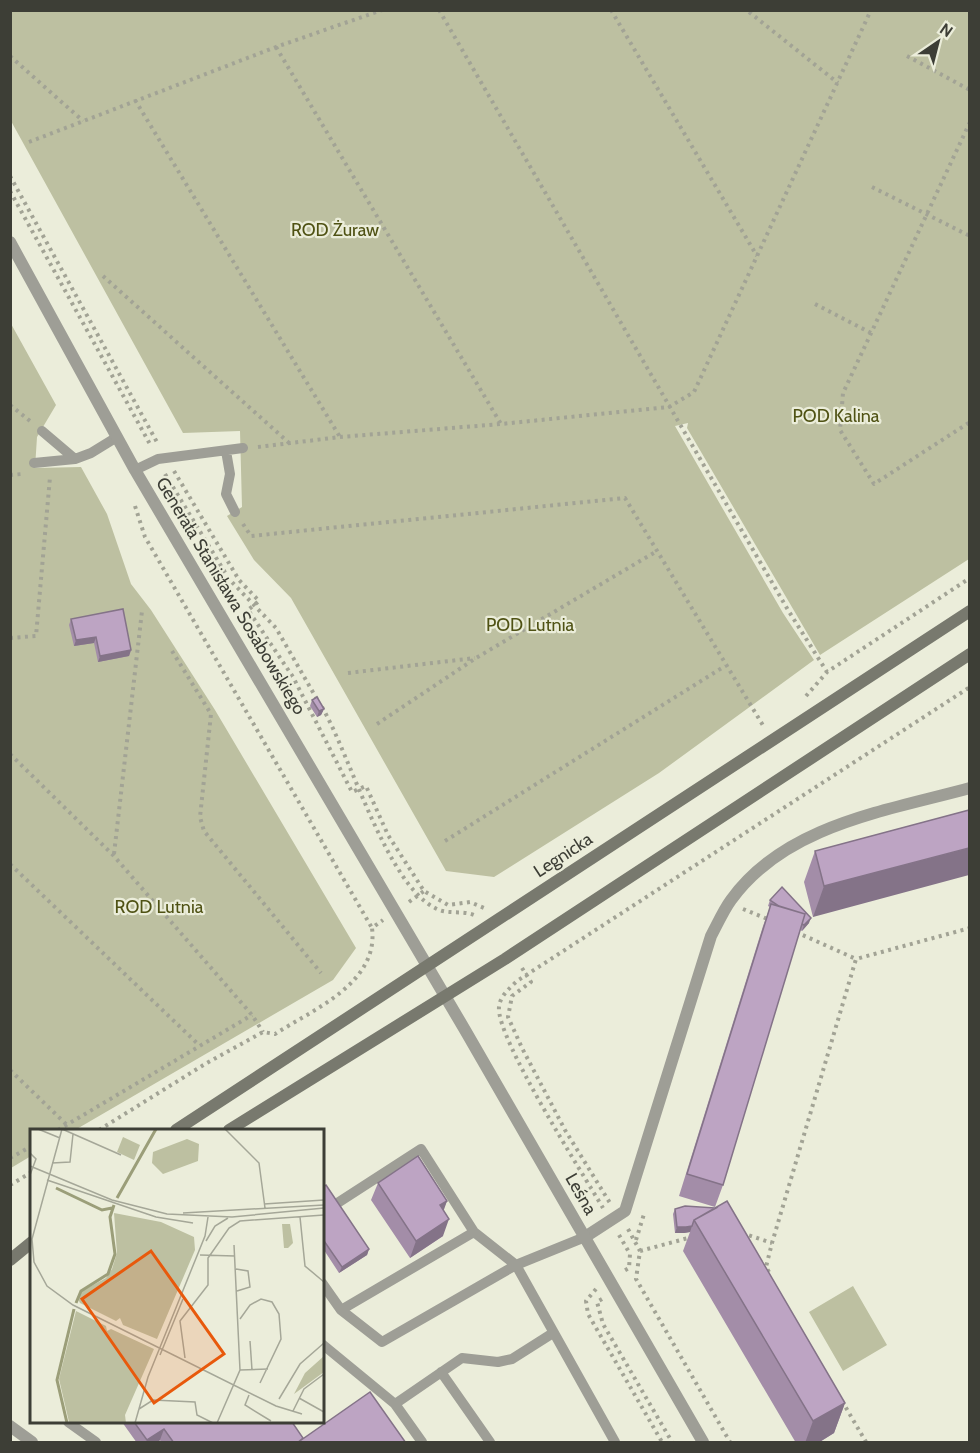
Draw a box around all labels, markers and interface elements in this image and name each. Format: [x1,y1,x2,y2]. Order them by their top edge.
north arrow [908,12,968,72]
text: N [936,19,956,41]
park label: ROD Żuraw [291,219,379,241]
park label: POD Kalina [793,405,880,427]
street label: Generała Stanisława Sosabowskiego [151,473,311,719]
park label: POD Lutnia [486,614,574,636]
street label: Legnicka [529,828,597,882]
park label: ROD Lutnia [115,896,204,918]
inset map [30,1129,324,1423]
street label: Leśna [560,1169,602,1219]

